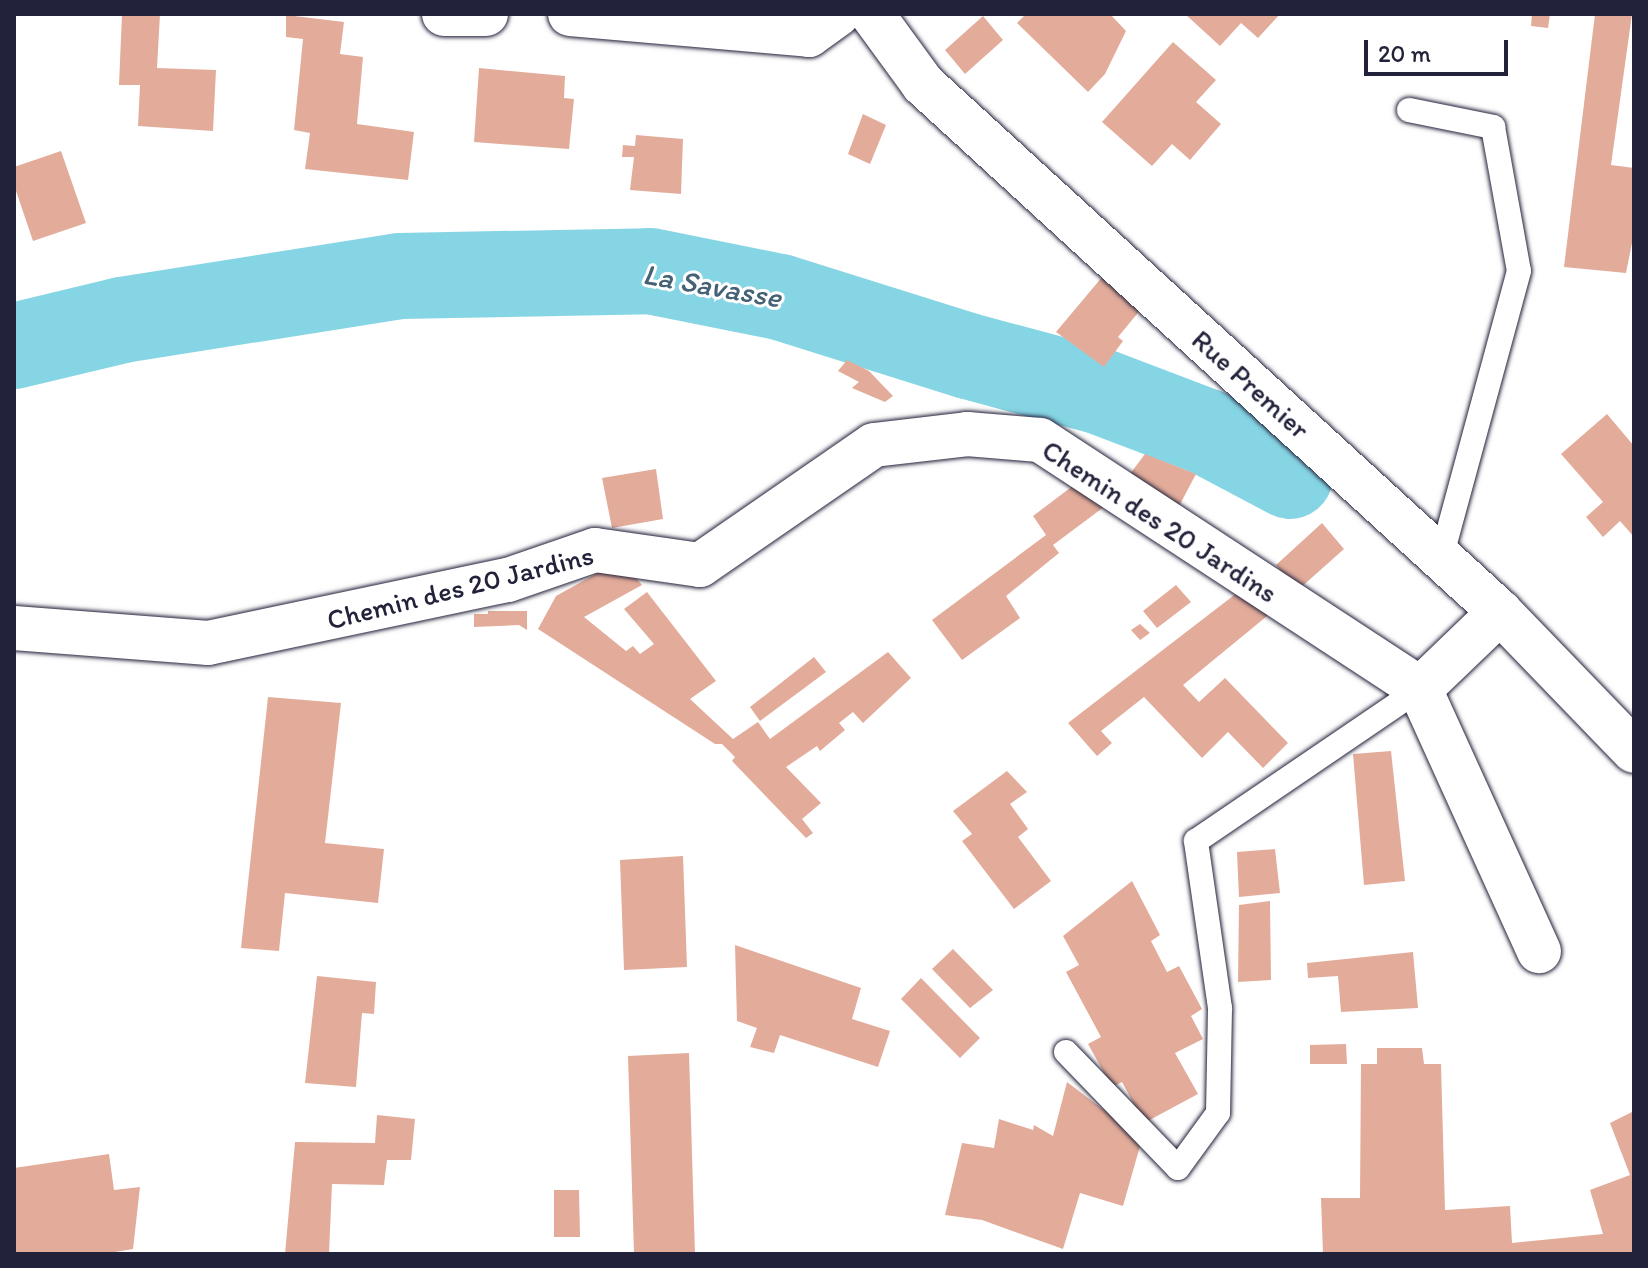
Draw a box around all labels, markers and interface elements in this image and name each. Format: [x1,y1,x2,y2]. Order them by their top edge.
scale bar [1368,24,1512,74]
text: 20 m [1378,39,1431,68]
water label: La Savasse [640,256,784,316]
street label: Rue Premier [1185,322,1317,446]
street label: Chemin des 20 Jardins [1036,432,1284,610]
street label: Chemin des 20 Jardins [323,538,597,636]

